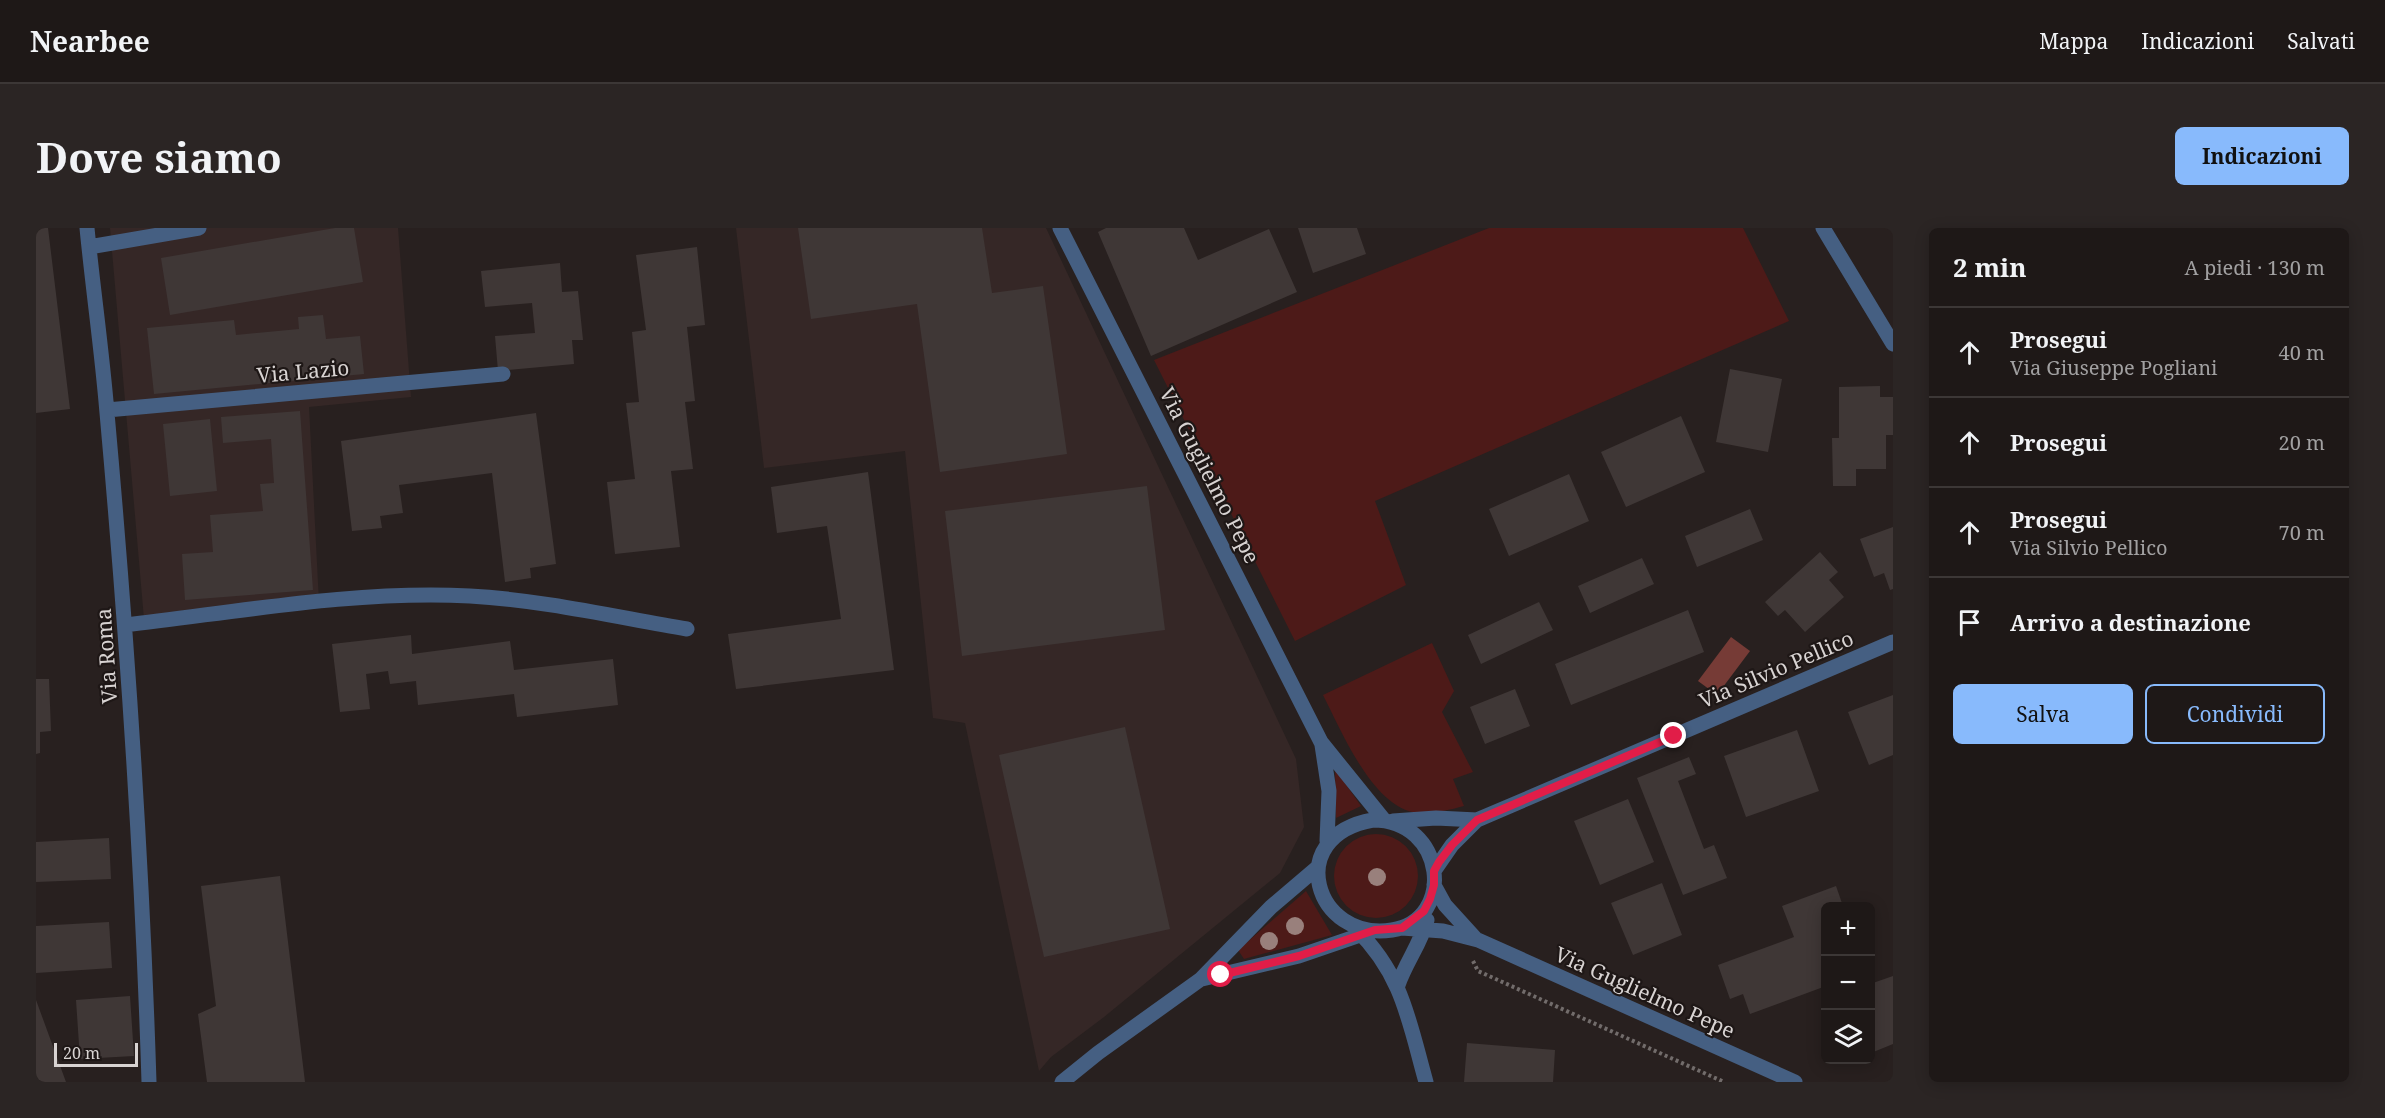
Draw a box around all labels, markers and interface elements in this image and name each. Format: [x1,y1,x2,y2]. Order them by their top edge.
text: Nearbee [30,22,150,60]
text: Mappa [2039,27,2108,55]
text: Indicazioni [2141,27,2254,55]
text: Salvati [2287,27,2355,55]
button: Indicazioni [2175,127,2349,185]
text: Dove siamo [36,128,282,185]
text: 2 min [1953,249,2027,285]
text: A piedi · 130 m [2185,254,2325,281]
text: Prosegui [2010,324,2107,354]
icon: ahead [1953,336,1986,369]
text: 40 m [2279,339,2325,366]
street label: Via Lazio [256,353,350,389]
text: Via Giuseppe Pogliani [2010,354,2217,381]
street label: Via Guglielmo Pepe [1153,382,1267,568]
icon: ahead [1953,426,1986,459]
text: Prosegui [2010,427,2107,457]
text: 20 m [2279,429,2325,456]
text: Prosegui [2010,504,2107,534]
icon: ahead [1953,516,1986,549]
text: 70 m [2279,519,2325,546]
text: Via Silvio Pellico [2010,534,2168,561]
icon: arrive [1953,606,1986,639]
street label: Via Roma [89,607,123,705]
text: Arrivo a destinazione [2010,607,2251,637]
street label: Via Silvio Pellico [1694,624,1858,714]
button: Salva [1953,684,2133,744]
button: Condividi [2145,684,2325,744]
route end [1660,722,1686,748]
map controls [1821,902,1875,1064]
button: + [1821,902,1875,956]
street label: Via Guglielmo Pepe [1551,940,1739,1044]
button: − [1821,956,1875,1010]
route start [1207,961,1233,987]
button: layers [1821,1010,1875,1064]
scale bar [54,1040,138,1068]
text: 20 m [63,1042,100,1064]

